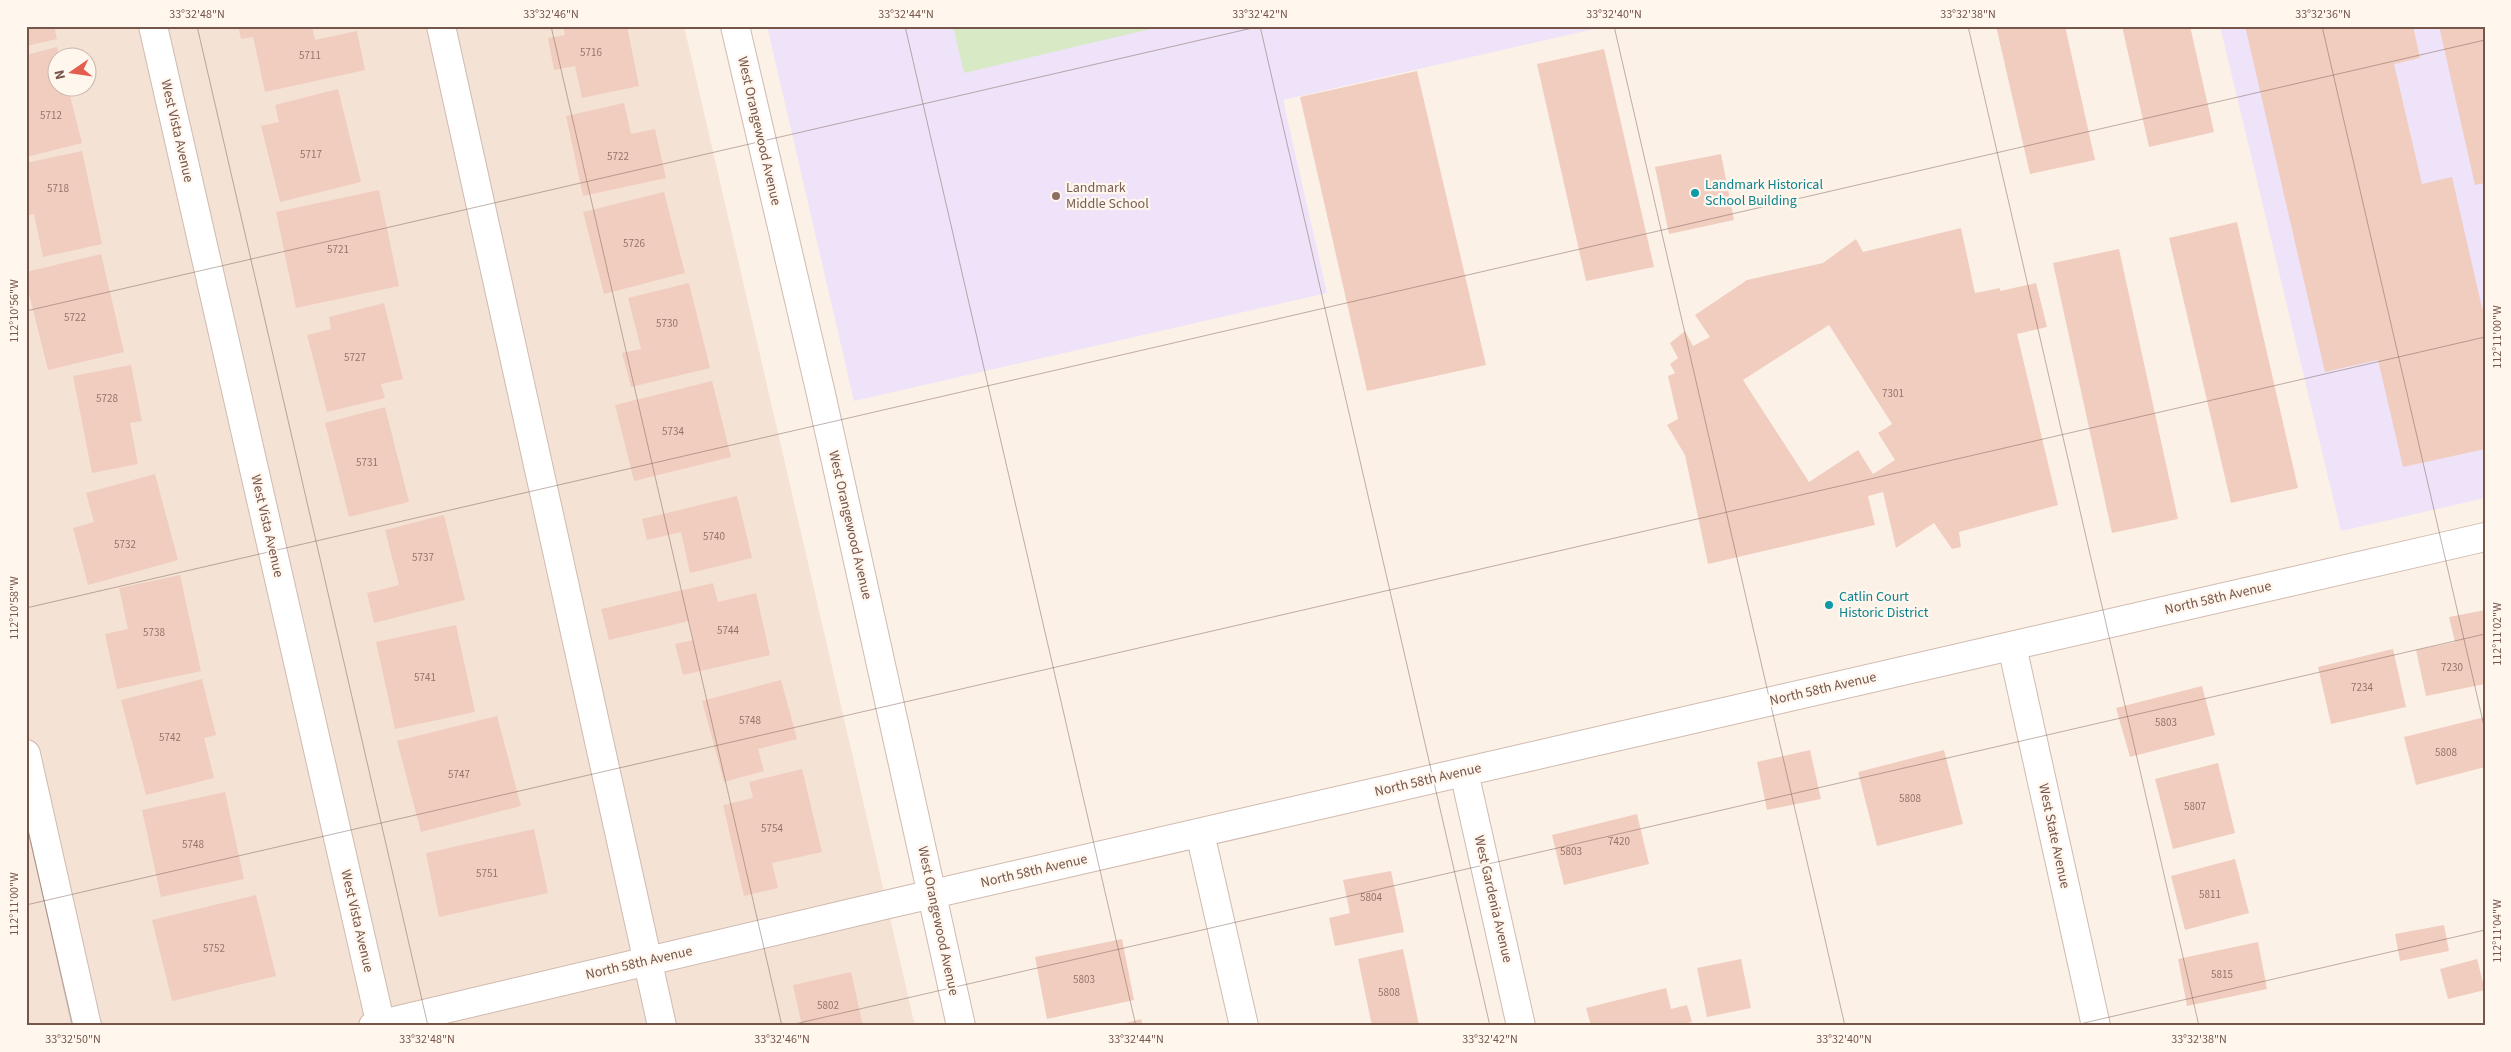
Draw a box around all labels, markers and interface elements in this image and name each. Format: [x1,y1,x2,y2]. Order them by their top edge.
text: 33°32'48"N [169,6,225,23]
text: 33°32'46"N [523,6,579,23]
text: 33°32'44"N [878,6,934,23]
text: 33°32'42"N [1232,6,1288,23]
text: 33°32'40"N [1586,6,1642,23]
text: 33°32'38"N [1940,6,1996,23]
text: 33°32'36"N [2295,6,2351,23]
house number: 5716 [580,45,602,60]
north arrow [48,48,98,98]
house number: 5711 [299,48,321,63]
street label: West Orangewood Avenue [732,55,786,208]
text: N [50,68,71,81]
street label: West Vista Avenue [155,78,199,184]
house number: 5712 [40,108,62,123]
house number: 5717 [300,147,322,162]
house number: 5722 [607,149,629,164]
place label: Landmark Historical School Building [1705,175,1823,211]
place label: Landmark Middle School [1066,178,1149,214]
house number: 5718 [47,181,69,196]
marker: Landmark Historical School Building [1689,187,1701,199]
marker: Landmark Middle School [1050,190,1062,202]
house number: 5726 [623,236,645,251]
house number: 5721 [327,242,349,257]
text: 112°10'56"W [6,279,23,343]
text: 112°11'00"W [2489,305,2506,369]
house number: 5722 [64,310,86,325]
house number: 5730 [656,316,678,331]
house number: 5727 [344,350,366,365]
house number: 7301 [1882,386,1904,401]
house number: 5728 [96,391,118,406]
house number: 5734 [662,424,684,439]
street label: West Orangewood Avenue [823,449,877,602]
house number: 5731 [356,455,378,470]
street label: West Vista Avenue [245,473,289,579]
house number: 5740 [703,529,725,544]
house number: 5732 [114,537,136,552]
house number: 5737 [412,550,434,565]
text: 112°10'58"W [6,576,23,640]
street label: North 58th Avenue [2163,576,2273,620]
place label: Catlin Court Historic District [1839,587,1929,623]
marker: Catlin Court Historic District [1823,599,1835,611]
text: 112°11'02"W [2489,602,2506,666]
house number: 5744 [717,623,739,638]
house number: 5738 [143,625,165,640]
house number: 7230 [2441,660,2463,675]
street label: North 58th Avenue [1768,667,1878,711]
house number: 5741 [414,670,436,685]
house number: 7234 [2351,680,2373,695]
house number: 5748 [739,713,761,728]
house number: 5803 [2155,715,2177,730]
house number: 5742 [159,730,181,745]
house number: 5808 [2435,745,2457,760]
street label: North 58th Avenue [1373,758,1483,802]
house number: 5747 [448,767,470,782]
street label: West State Avenue [2033,782,2075,890]
house number: 5808 [1899,791,1921,806]
house number: 5807 [2184,799,2206,814]
house number: 5754 [761,821,783,836]
street label: West Gardenia Avenue [1469,833,1517,965]
house number: 7420 [1608,834,1630,849]
house number: 5748 [182,837,204,852]
street label: West Orangewood Avenue [912,844,964,998]
house number: 5803 [1560,844,1582,859]
street label: North 58th Avenue [979,849,1089,893]
house number: 5751 [476,866,498,881]
street label: West Vista Avenue [335,868,379,974]
text: 112°11'00"W [6,872,23,936]
house number: 5811 [2199,887,2221,902]
house number: 5804 [1360,890,1382,905]
text: 112°11'04"W [2489,899,2506,963]
house number: 5752 [203,941,225,956]
street label: North 58th Avenue [584,941,694,985]
house number: 5815 [2211,967,2233,982]
house number: 5803 [1073,972,1095,987]
house number: 5808 [1378,985,1400,1000]
house number: 5802 [817,998,839,1013]
text: 33°32'50"N [45,1031,101,1048]
text: 33°32'48"N [399,1031,455,1048]
text: 33°32'46"N [754,1031,810,1048]
text: 33°32'44"N [1108,1031,1164,1048]
text: 33°32'42"N [1462,1031,1518,1048]
text: 33°32'40"N [1816,1031,1872,1048]
text: 33°32'38"N [2171,1031,2227,1048]

